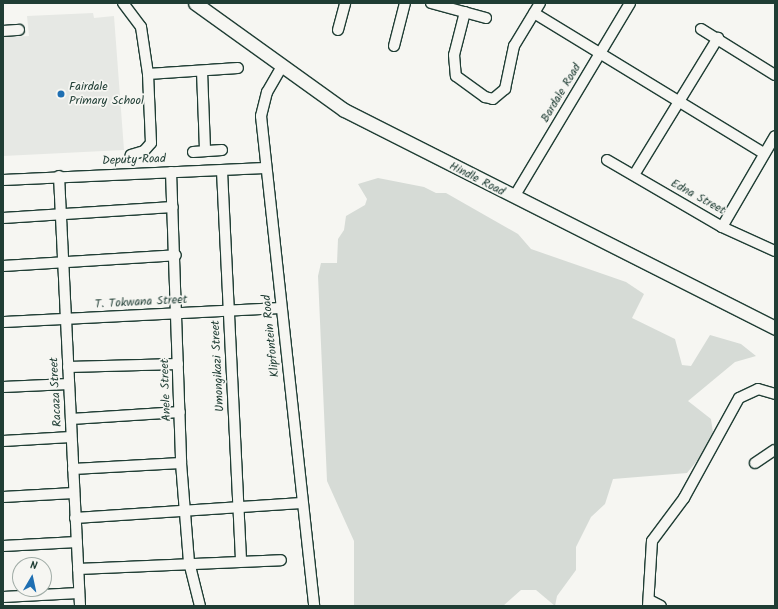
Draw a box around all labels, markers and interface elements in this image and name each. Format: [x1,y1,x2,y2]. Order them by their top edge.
street label: Bardale Road [538,61,584,125]
place label: Fairdale Primary School [69,80,144,108]
marker: Fairdale Primary School [56,89,66,99]
street label: Deputy Road [102,152,166,168]
street label: Hindle Road [447,159,507,199]
street label: Edna Street [668,176,728,218]
street label: T. Tokwana Street [94,292,188,312]
street label: Klipfontein Road [259,294,283,378]
street label: Umongikazi Street [208,320,228,412]
street label: Racaza Street [47,357,65,427]
street label: Anele Street [158,358,174,422]
north arrow [12,557,52,597]
text: N [29,557,39,576]

